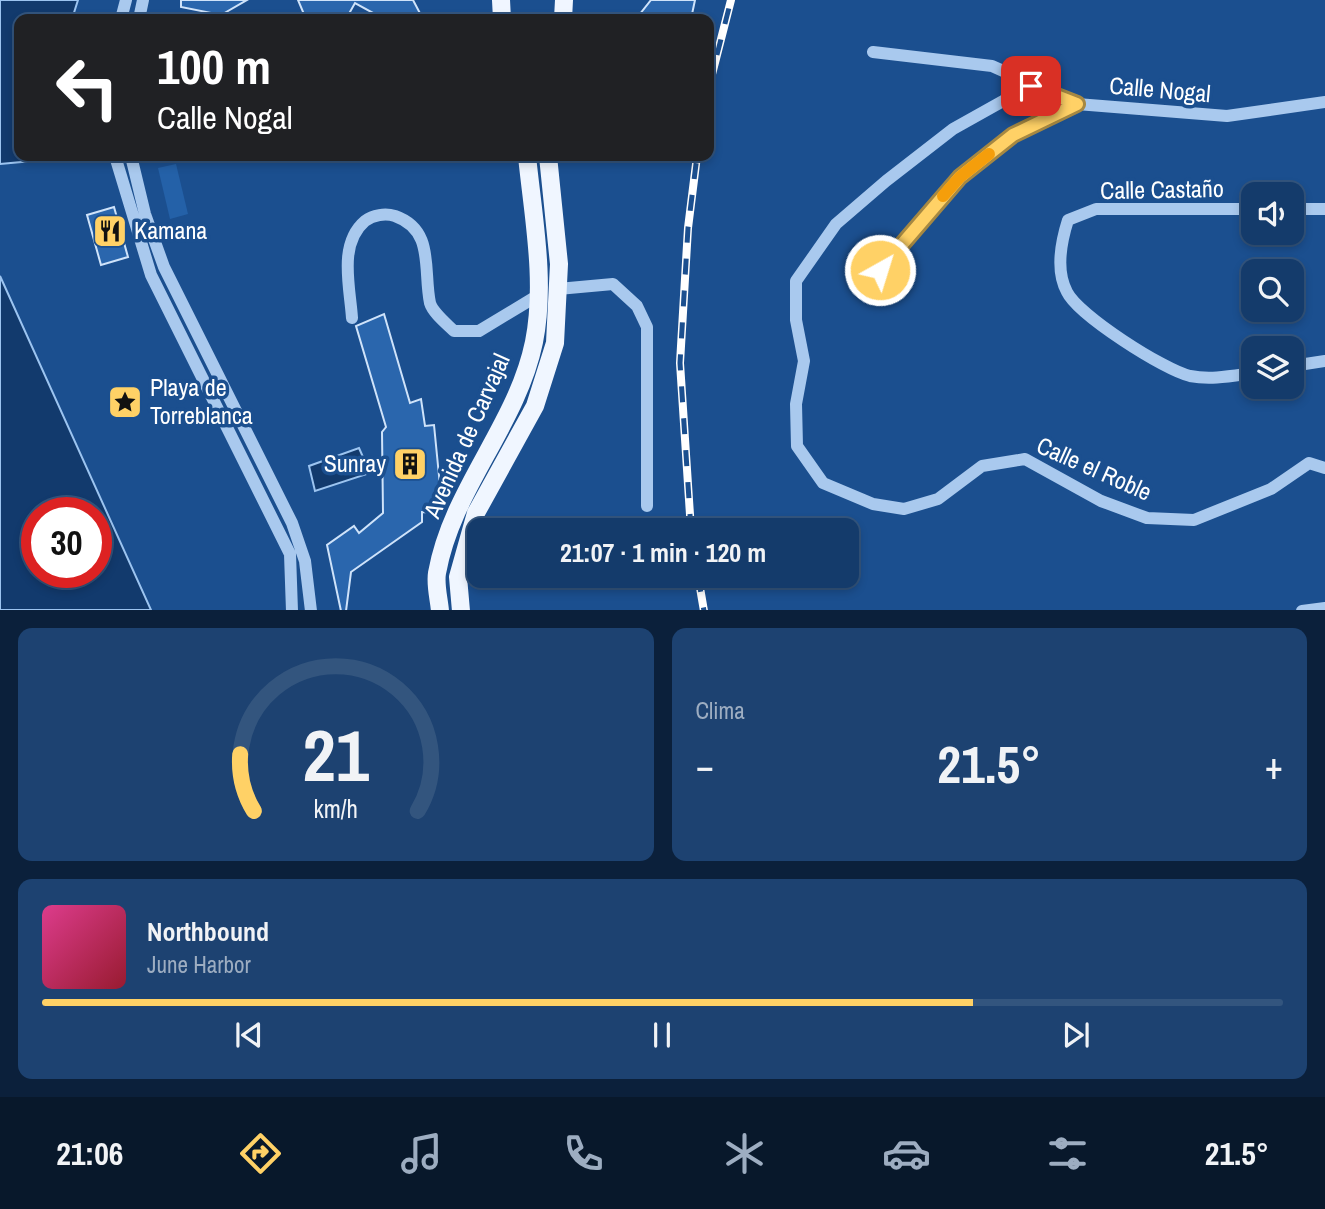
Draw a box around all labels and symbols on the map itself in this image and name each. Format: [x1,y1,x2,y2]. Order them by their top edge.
pin [1001,56,1061,116]
street label: Calle Nogal [1108,69,1212,109]
street label: Calle Castaño [1100,172,1224,206]
restaurant icon: Kamana [91,212,129,250]
place label: Kamana [134,214,207,246]
position arrow [843,233,917,307]
street label: Avenida de Carvajal [415,348,517,524]
place label: Playa de Torreblanca [150,371,253,431]
place icon: Playa de Torreblanca [106,383,144,421]
street label: Calle el Roble [1032,429,1157,508]
building icon: Sunray [391,445,429,483]
place label: Sunray [324,447,386,479]
speed limit sign: 30 [21,497,112,588]

